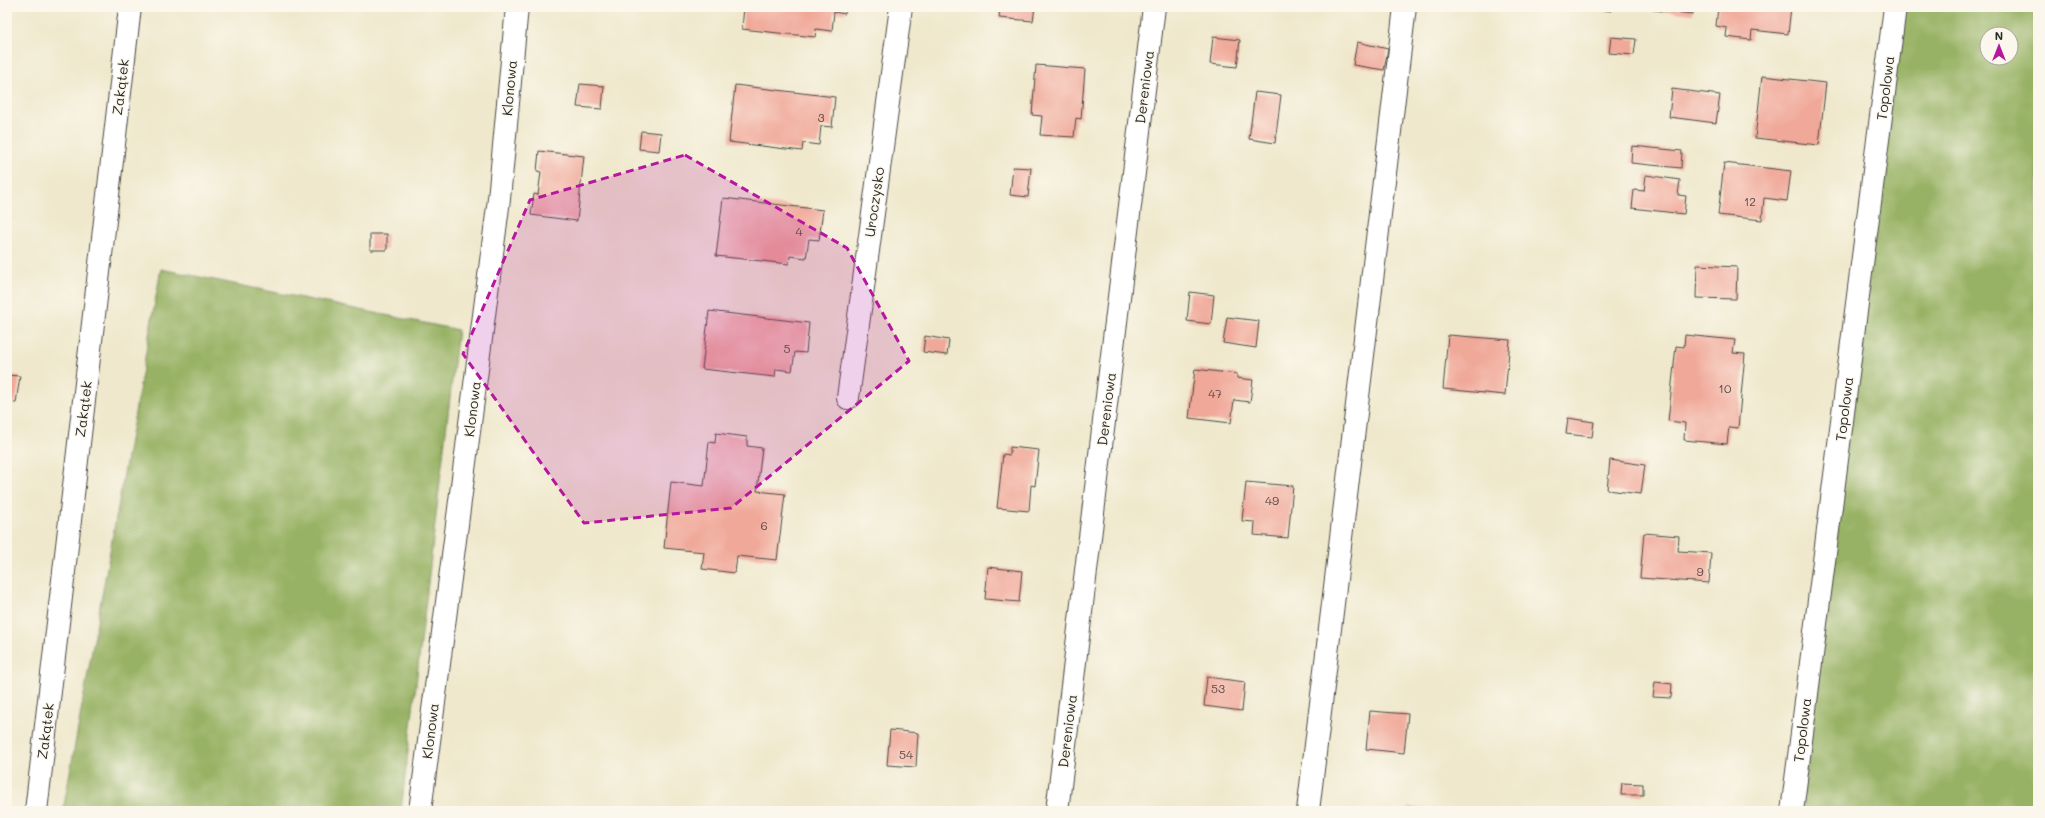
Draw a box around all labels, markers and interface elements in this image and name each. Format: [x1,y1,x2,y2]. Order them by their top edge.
north arrow [1979,26,2019,66]
text: N [1995,28,2003,43]
street label: Dereniowa [1130,49,1158,125]
street label: Topolowa [1872,55,1898,121]
street label: Zakątek [107,58,133,116]
street label: Klonowa [497,59,521,117]
house number: 3 [817,109,825,125]
street label: Uroczysko [860,166,888,238]
house number: 12 [1744,193,1756,209]
house number: 4 [795,223,803,239]
house number: 5 [784,340,791,356]
street label: Dereniowa [1092,371,1120,447]
street label: Topolowa [1831,376,1857,442]
street label: Zakątek [70,380,96,438]
street label: Klonowa [459,380,485,438]
house number: 10 [1719,380,1732,396]
house number: 47 [1208,385,1222,401]
house number: 49 [1265,492,1279,508]
house number: 6 [760,517,768,533]
house number: 9 [1696,563,1704,579]
house number: 53 [1211,680,1225,696]
street label: Dereniowa [1053,693,1081,769]
street label: Topolowa [1789,697,1815,763]
street label: Zakątek [32,702,58,760]
street label: Klonowa [417,702,443,760]
house number: 54 [899,746,913,762]

